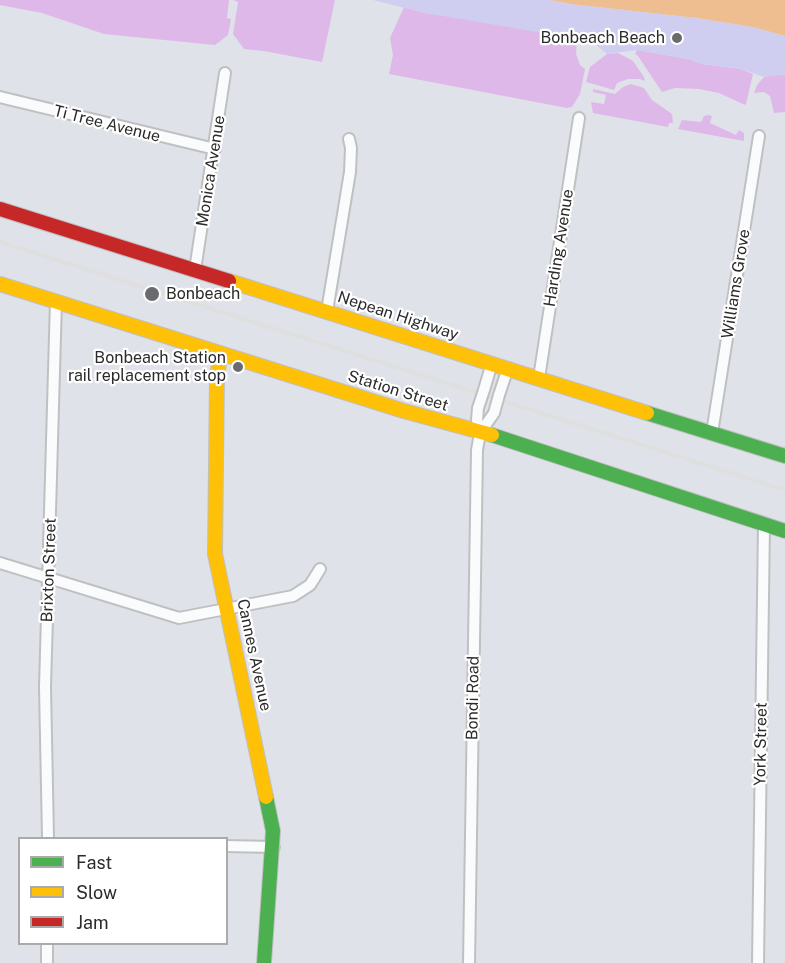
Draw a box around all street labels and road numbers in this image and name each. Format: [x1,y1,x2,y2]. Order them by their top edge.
street label: Ti Tree Avenue [52,101,162,147]
street label: Monica Avenue [193,114,229,228]
street label: Harding Avenue [540,188,578,308]
street label: Williams Grove [718,228,754,340]
street label: Nepean Highway [335,287,461,345]
street label: Station Street [345,367,451,415]
street label: Brixton Street [38,517,60,623]
street label: Cannes Avenue [233,597,275,713]
street label: Bondi Road [463,656,483,740]
street label: York Street [751,702,771,786]

